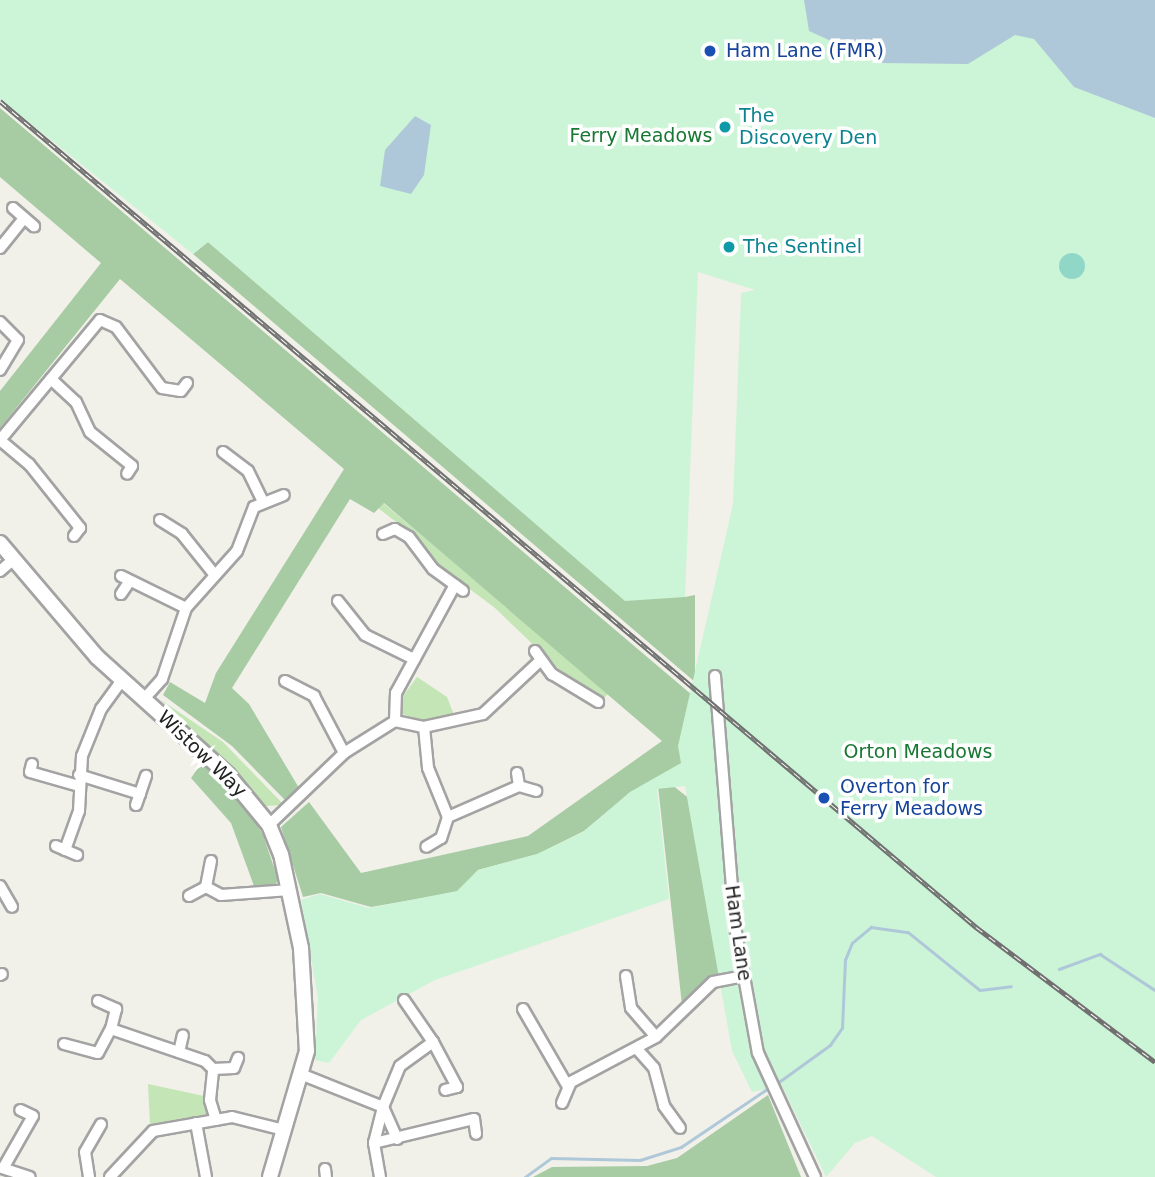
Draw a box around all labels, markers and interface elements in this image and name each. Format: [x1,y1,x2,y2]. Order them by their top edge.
place label: Ham Lane (FMR) [726,40,884,62]
marker: Ham Lane (FMR) [700,41,720,61]
place label: The Discovery Den [739,105,877,149]
marker: The Discovery Den [717,119,733,135]
park label: Ferry Meadows [569,125,713,147]
place label: The Sentinel [743,236,862,258]
marker: The Sentinel [721,239,737,255]
street label: Wistow Way [153,706,251,802]
park label: Orton Meadows [844,741,992,763]
place label: Overton for Ferry Meadows [840,776,983,820]
marker: Overton for Ferry Meadows [814,788,834,808]
street label: Ham Lane [720,884,756,982]

